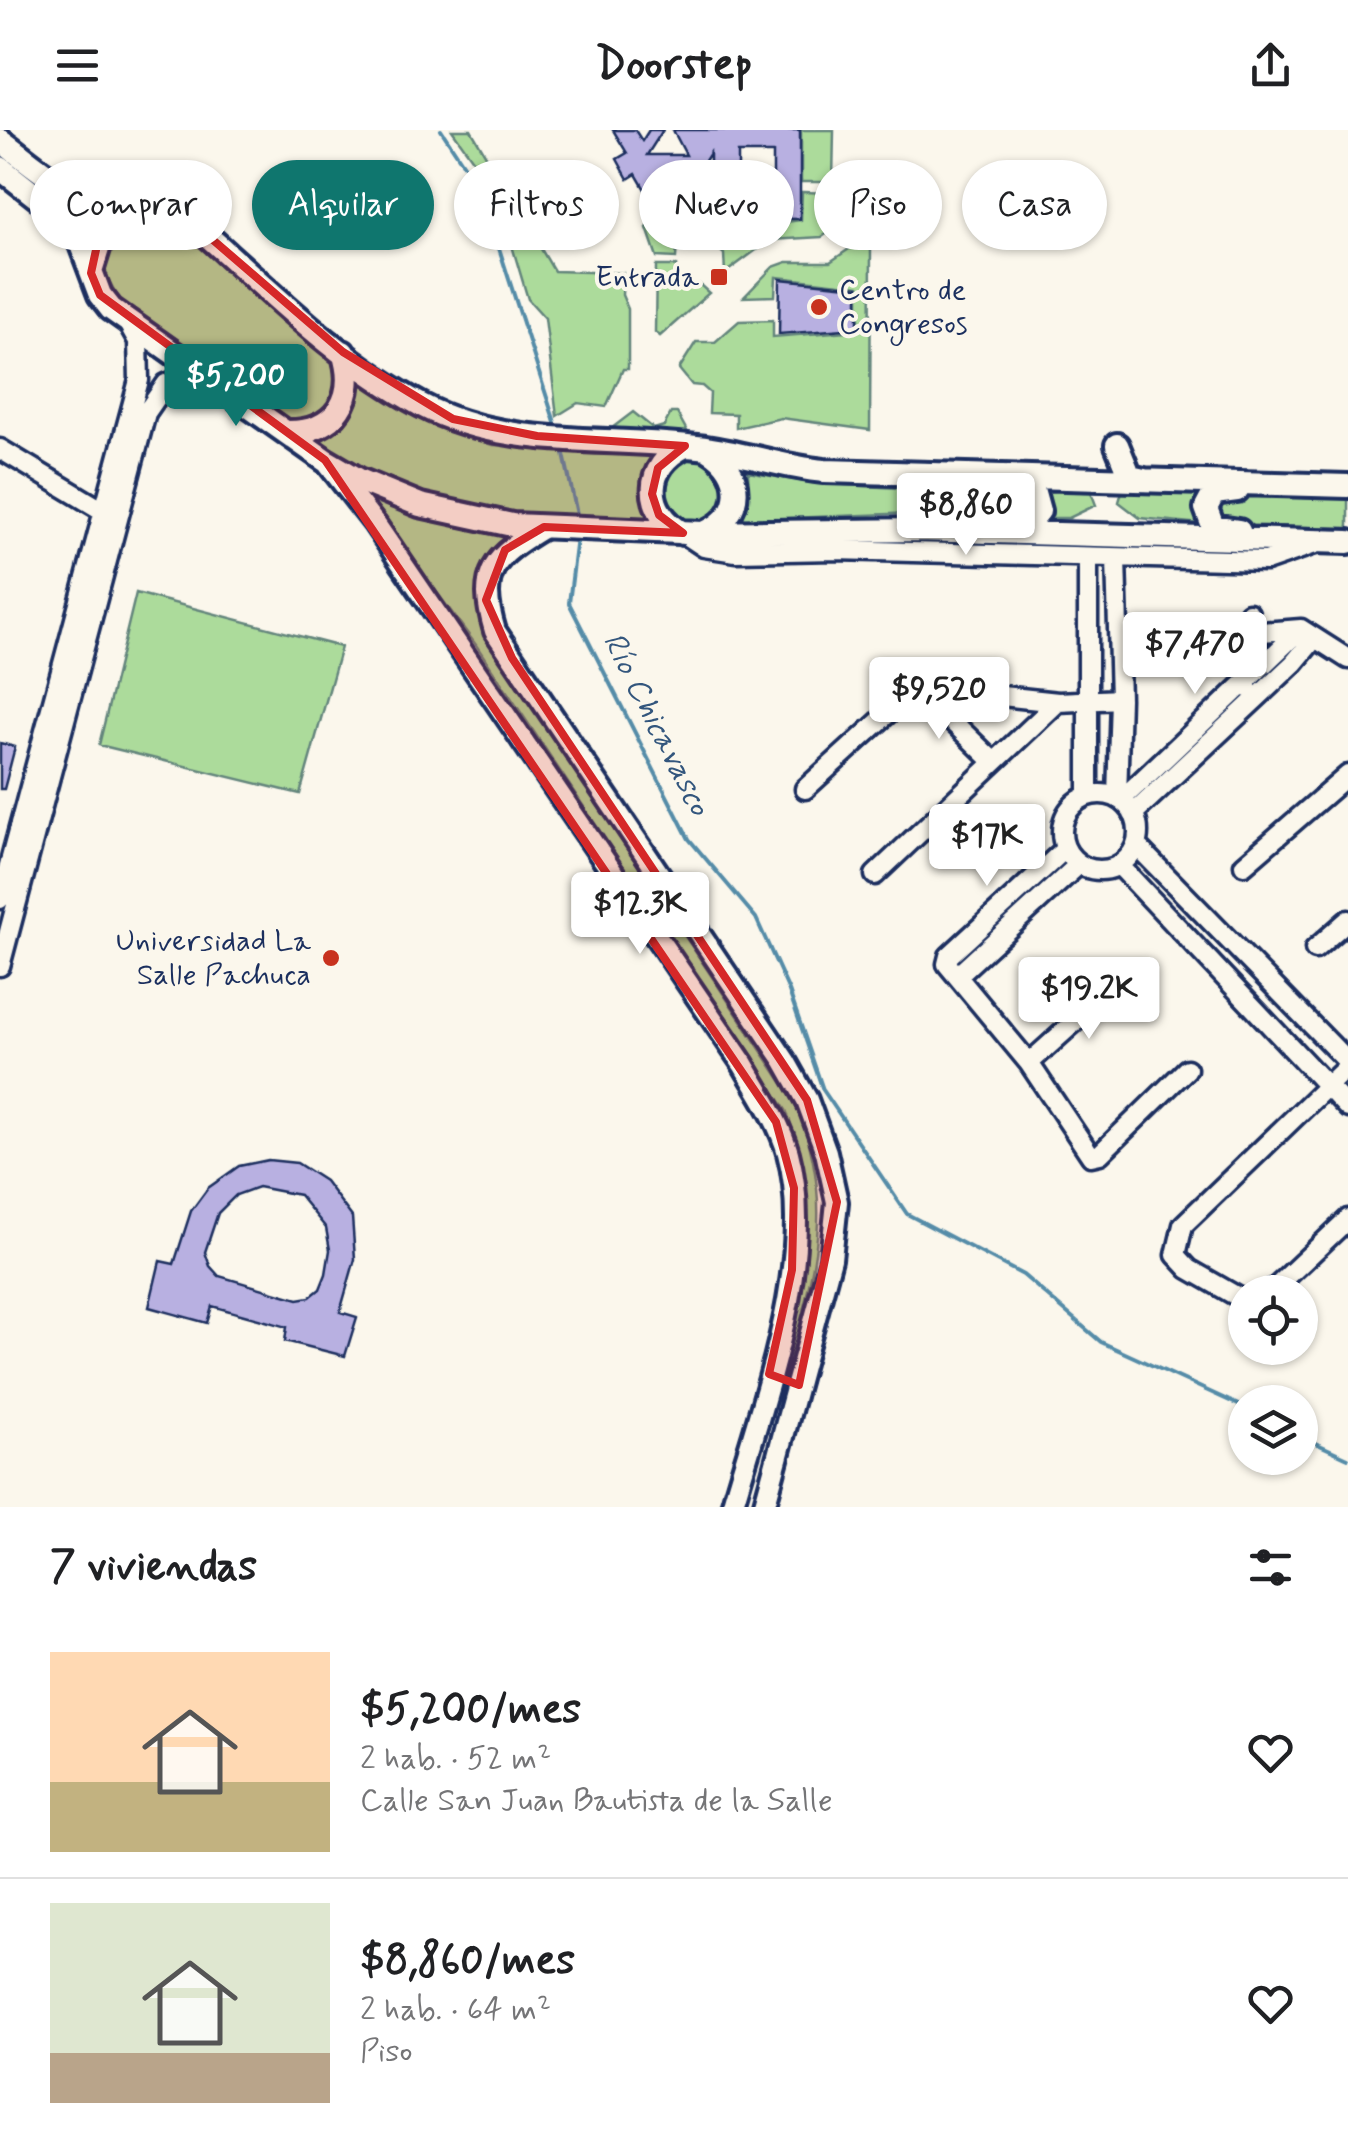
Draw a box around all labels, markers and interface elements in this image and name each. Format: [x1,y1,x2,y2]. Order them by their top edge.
text: Doorstep [595,36,753,95]
icon: menu [50,38,105,93]
icon: share [1243,38,1298,93]
chip: Comprar [30,160,232,250]
chip: Alquilar [252,160,434,250]
chip: Filtros [454,160,619,250]
chip: Nuevo [639,160,794,250]
chip: Piso [814,160,942,250]
chip: Casa [962,160,1107,250]
place label: Entrada [596,258,700,297]
marker: Entrada [708,266,730,288]
place label: Centro de Congresos [839,271,968,346]
marker: Centro de Congresos [808,296,830,318]
pin: $5,200 [155,344,317,429]
text: $5,200 [187,355,285,397]
pin: $8,860 [885,473,1047,558]
text: $8,860 [919,484,1013,526]
pin: $7,470 [1114,612,1276,697]
text: $7,470 [1145,623,1245,665]
water label: Río Chicavasco [592,626,720,823]
pin: $9,520 [858,657,1020,742]
text: $9,520 [891,668,987,710]
pin: $17K [928,804,1046,889]
text: $17K [951,815,1023,857]
pin: $12.3K [559,872,721,957]
text: $12.3K [593,883,687,925]
place label: Universidad La Salle Pachuca [116,922,312,995]
marker: Universidad La Salle Pachuca [320,947,342,969]
pin: $19.2K [1008,957,1170,1042]
text: $19.2K [1040,968,1138,1010]
map controls [1228,1275,1318,1475]
button: locate [1228,1275,1318,1365]
button: layers [1228,1385,1318,1475]
text: 7 viviendas [50,1540,257,1595]
icon: filters [1243,1540,1298,1595]
text: $5,200/mes [360,1683,581,1738]
icon: home [130,1692,250,1812]
icon: heart [1243,1725,1298,1780]
text: 2 hab. · 52 m² [360,1738,551,1780]
text: Calle San Juan Bautista de la Salle [360,1780,833,1822]
text: $8,860/mes [360,1934,575,1989]
icon: home [130,1943,250,2063]
icon: heart [1243,1976,1298,2031]
text: 2 hab. · 64 m² [360,1989,551,2031]
text: Piso [360,2031,413,2073]

